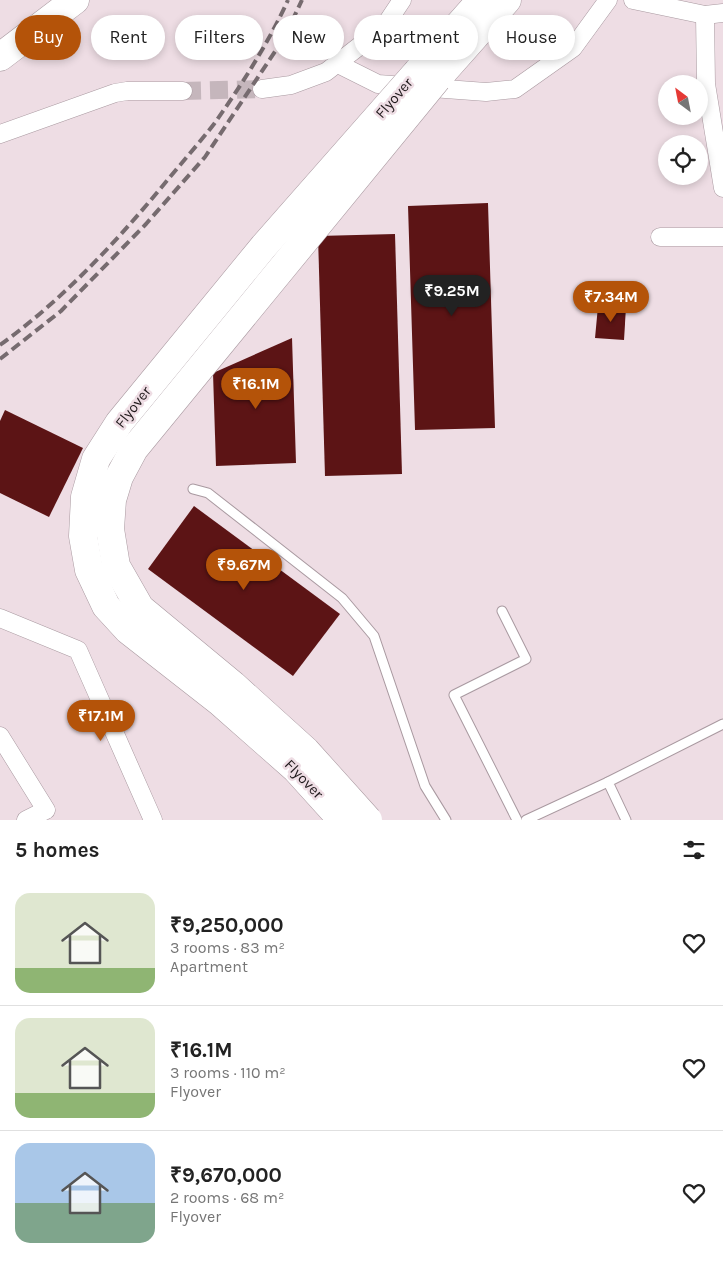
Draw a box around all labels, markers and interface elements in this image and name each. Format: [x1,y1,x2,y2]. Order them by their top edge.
chip: Buy [15,15,81,60]
chip: Rent [91,15,165,60]
chip: Filters [175,15,263,60]
chip: New [273,15,344,60]
chip: Apartment [354,15,478,60]
chip: House [488,15,575,60]
street label: Flyover [371,74,417,122]
north arrow [658,75,708,125]
map controls [658,75,708,185]
button: locate [658,135,708,185]
pin: ₹9.25M [411,274,493,317]
pin: ₹7.34M [570,280,652,323]
text: ₹9.25M [424,281,480,300]
text: ₹7.34M [584,287,638,306]
pin: ₹16.1M [215,368,297,410]
text: ₹16.1M [232,374,280,393]
street label: Flyover [111,382,155,431]
pin: ₹9.67M [203,548,285,591]
text: ₹9.67M [217,555,271,574]
pin: ₹17.1M [60,700,142,742]
text: ₹17.1M [78,706,124,725]
street label: Flyover [281,756,328,803]
icon: filters [680,836,708,864]
text: 5 homes [15,838,100,862]
icon: home [55,913,115,973]
text: ₹9,250,000 [170,913,284,937]
icon: heart [680,929,708,957]
text: 3 rooms · 83 m² [170,938,285,957]
text: Apartment [170,957,248,976]
icon: home [55,1038,115,1098]
text: ₹16.1M [170,1038,233,1062]
icon: heart [680,1054,708,1082]
text: 3 rooms · 110 m² [170,1063,286,1082]
text: Flyover [170,1082,221,1101]
icon: home [55,1163,115,1223]
text: ₹9,670,000 [170,1163,282,1187]
icon: heart [680,1179,708,1207]
text: 2 rooms · 68 m² [170,1188,284,1207]
text: Flyover [170,1207,221,1226]

